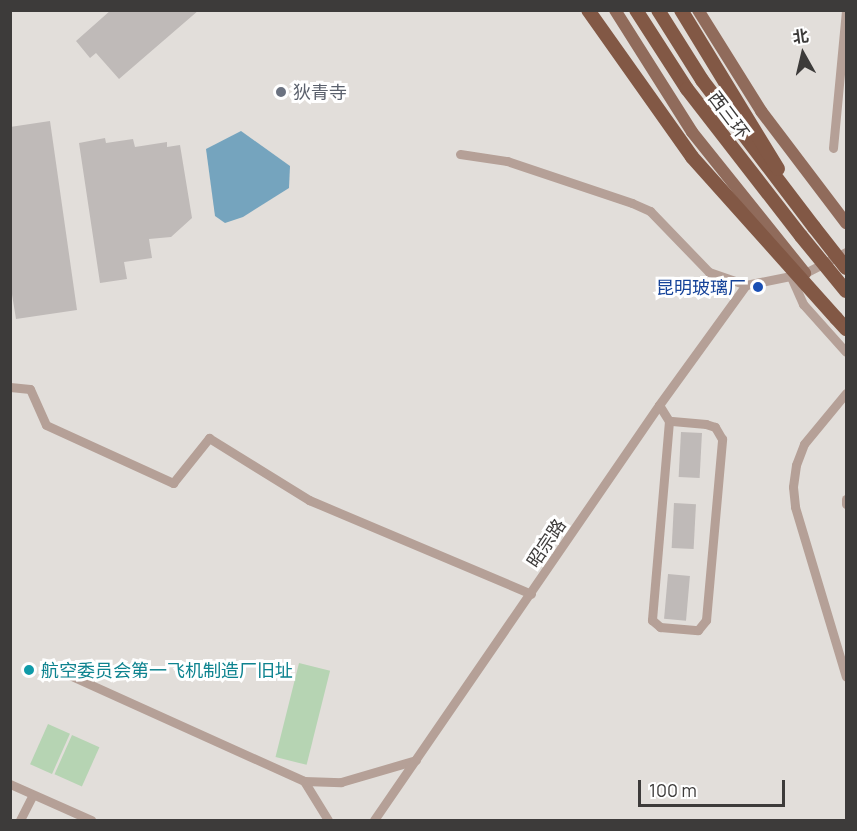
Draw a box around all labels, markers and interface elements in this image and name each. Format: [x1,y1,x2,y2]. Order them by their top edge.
north arrow [773,24,833,84]
text: 北 [791,24,810,48]
place label: 狄青寺 [293,81,347,103]
marker: 狄青寺 [274,85,288,99]
street label: 西三环 [704,87,754,143]
place label: 昆明玻璃厂 [656,276,746,298]
marker: 昆明玻璃厂 [751,280,765,294]
street label: 昭宗路 [522,515,570,571]
place label: 航空委员会第一飞机制造厂旧址 [41,659,293,681]
marker: 航空委员会第一飞机制造厂旧址 [22,663,36,677]
scale bar [641,768,788,806]
text: 100 m [649,778,697,802]

